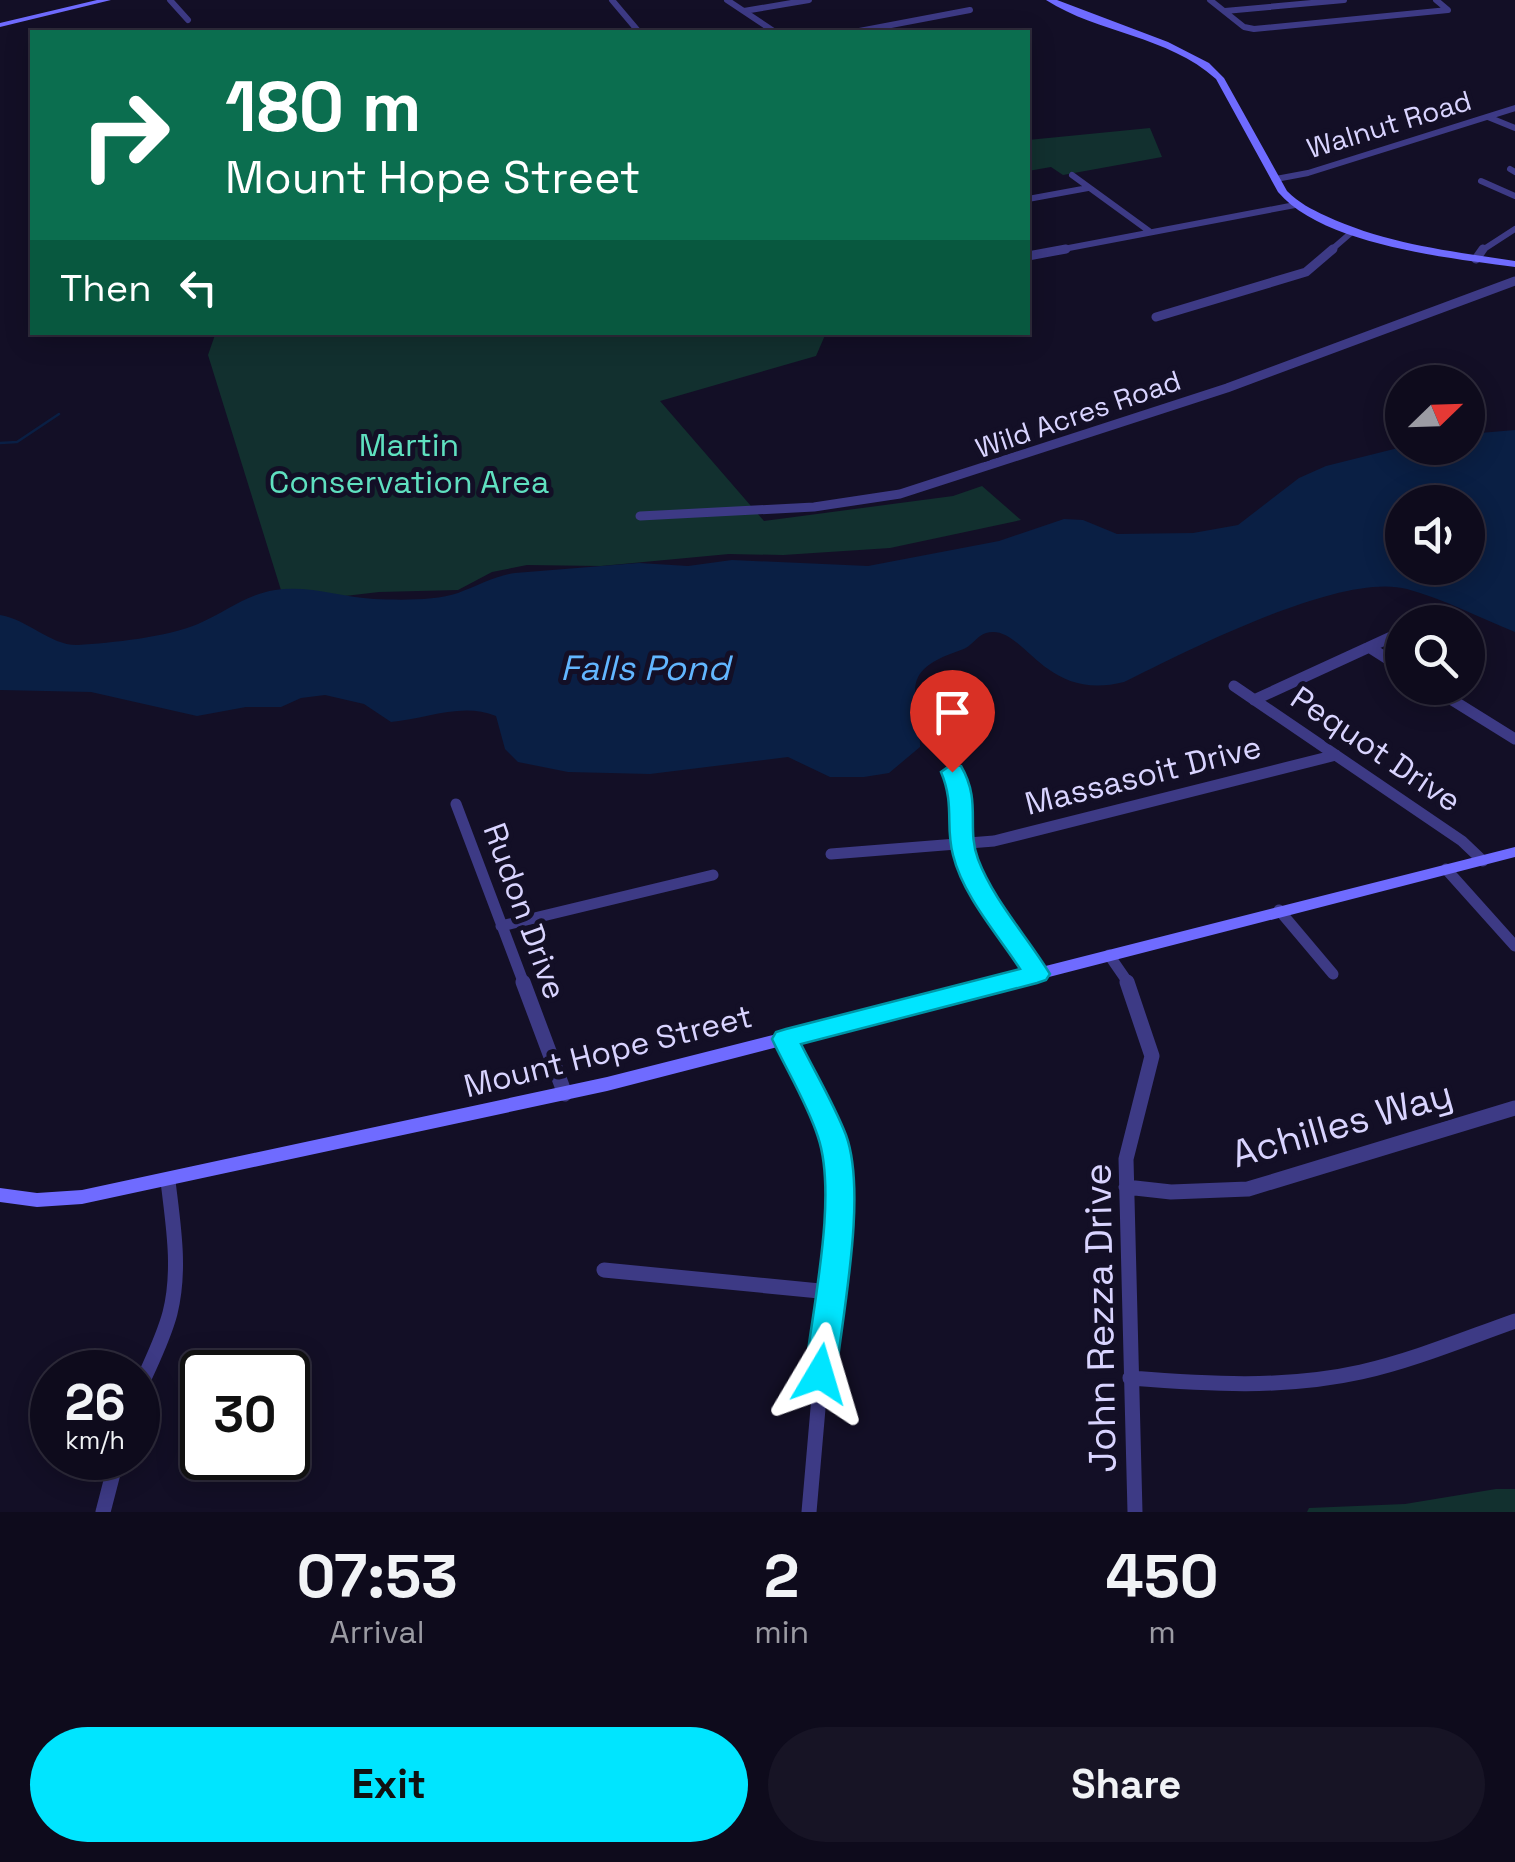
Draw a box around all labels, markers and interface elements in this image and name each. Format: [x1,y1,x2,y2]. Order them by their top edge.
text: 180 m [225,62,422,151]
icon: right [60,70,190,200]
street label: Walnut Road [1302,82,1476,166]
text: Mount Hope Street [225,149,641,206]
icon: left [171,260,226,315]
text: Then [60,264,151,312]
street label: Wild Acres Road [971,362,1185,466]
north arrow [1385,365,1485,465]
map controls [1385,365,1485,705]
park label: Martin Conservation Area [269,425,549,502]
button: sound [1385,485,1485,585]
button: search [1385,605,1485,705]
water label: Falls Pond [560,646,733,690]
pin [910,670,995,773]
street label: Pequot Drive [1283,677,1469,821]
icon: arrive [925,685,980,740]
street label: Massasoit Drive [1021,726,1265,824]
street label: Rudon Drive [475,817,575,1005]
street label: Mount Hope Street [460,996,756,1106]
street label: Achilles Way [1226,1070,1458,1178]
street label: John Rezza Drive [1073,1163,1127,1473]
position arrow [768,1322,872,1426]
speed limit sign: 30 [180,1350,310,1480]
text: 26 [65,1371,125,1435]
text: km/h [65,1424,125,1456]
text: 07:53 [296,1538,458,1615]
text: 2 [764,1538,799,1615]
text: 450 [1106,1538,1219,1615]
text: Arrival [330,1612,425,1652]
text: min [754,1612,809,1652]
text: m [1148,1612,1176,1652]
button: Exit [30,1727,748,1842]
button: Share [768,1727,1485,1842]

